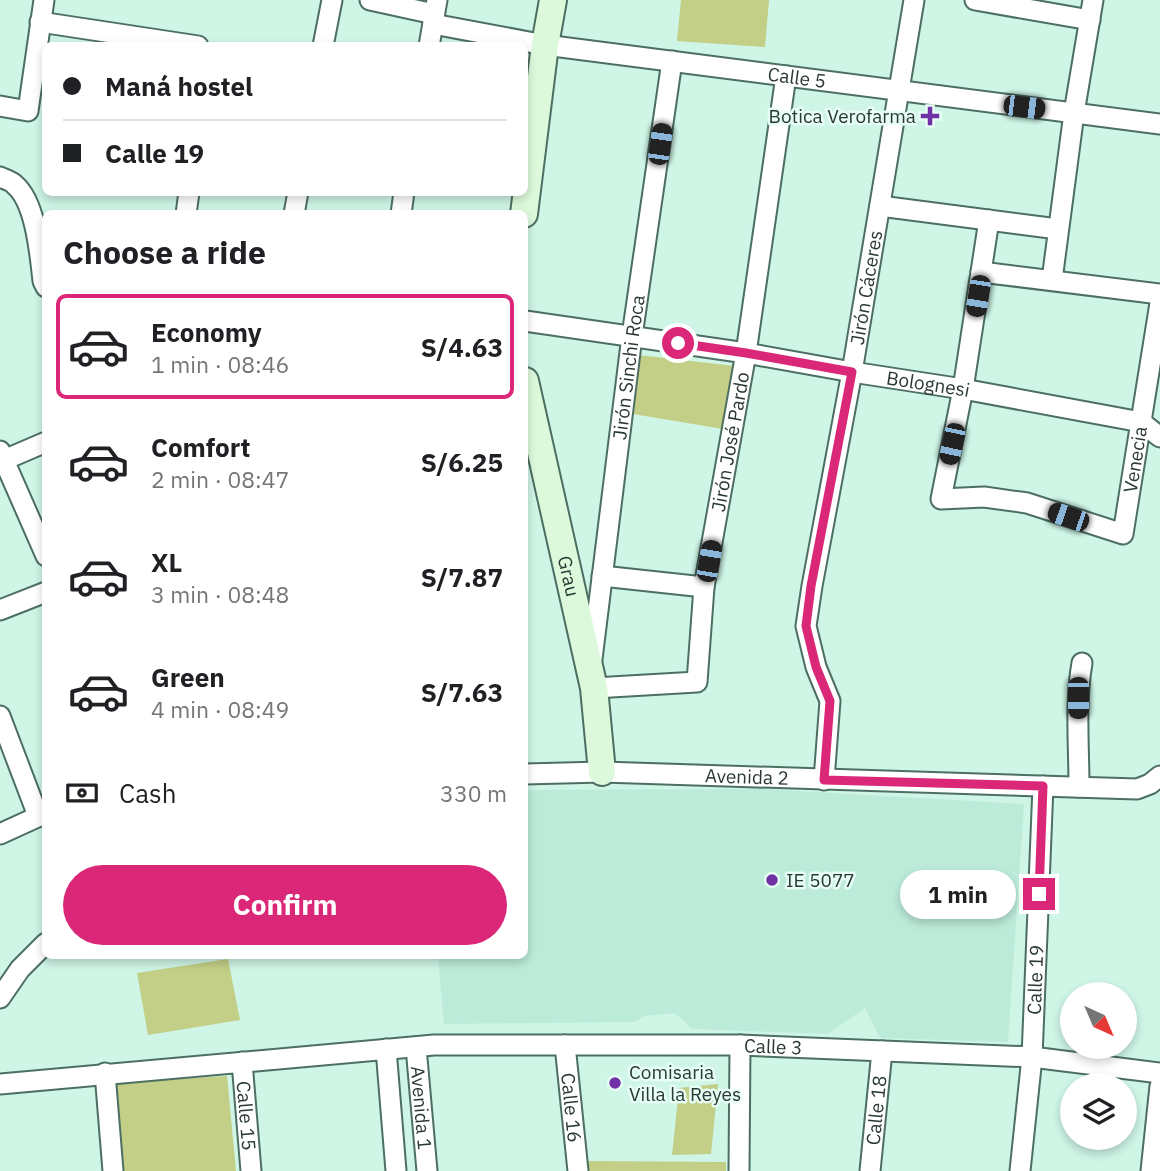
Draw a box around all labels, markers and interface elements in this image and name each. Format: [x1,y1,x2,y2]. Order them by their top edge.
street label: Calle 5 [766,62,828,93]
text: Maná hostel [105,69,253,103]
car [1002,94,1047,120]
place label: Botica Verofarma [769,104,916,128]
marker: Botica Verofarma [922,108,938,124]
car [647,122,674,166]
text: Calle 19 [105,136,204,170]
street label: Jirón Cáceres [845,228,887,347]
text: Choose a ride [63,231,266,273]
car [965,274,992,318]
street label: Jirón Sinchi Roca [607,293,650,441]
icon: car [67,315,130,378]
text: Economy [151,315,262,349]
route start [662,327,694,359]
text: S/4.63 [421,330,503,364]
text: 1 min · 08:46 [151,349,289,379]
street label: Bolognesi [885,365,972,402]
street label: Jirón José Pardo [706,370,754,514]
car [938,421,967,467]
street label: Venecia [1118,424,1152,495]
icon: car [67,430,130,493]
text: Comfort [151,430,250,464]
text: S/6.25 [421,445,503,479]
text: 2 min · 08:47 [151,464,289,494]
car [1045,500,1092,534]
car [696,538,723,584]
icon: car [67,545,130,608]
text: XL [151,545,182,579]
street label: Grau [553,553,585,599]
text: S/7.87 [421,560,503,594]
text: 3 min · 08:48 [151,579,289,609]
icon: car [67,660,130,723]
text: Green [151,660,225,694]
text: S/7.63 [421,675,503,709]
car [1068,677,1089,719]
text: 4 min · 08:49 [151,694,289,724]
street label: Avenida 2 [704,763,789,790]
icon: cash [63,774,101,812]
text: Cash [119,776,176,810]
text: 330 m [440,778,507,808]
button: Confirm [63,865,507,945]
place label: IE 5077 [786,868,855,892]
callout: 1 min [899,870,1014,918]
marker: IE 5077 [764,872,780,888]
route end [1023,878,1055,910]
text: 1 min [928,879,988,909]
street label: Calle 19 [1022,944,1049,1015]
north arrow [1060,982,1138,1059]
map controls [1060,982,1137,1150]
street label: Calle 3 [743,1033,803,1060]
place label: Comisaria Villa la Reyes [629,1060,741,1106]
street label: Avenida 1 [406,1065,437,1151]
street label: Calle 16 [556,1072,587,1144]
button: layers [1060,1073,1137,1150]
street label: Calle 18 [861,1074,891,1146]
marker: Comisaria Villa la Reyes [607,1075,623,1091]
street label: Calle 15 [232,1080,261,1152]

